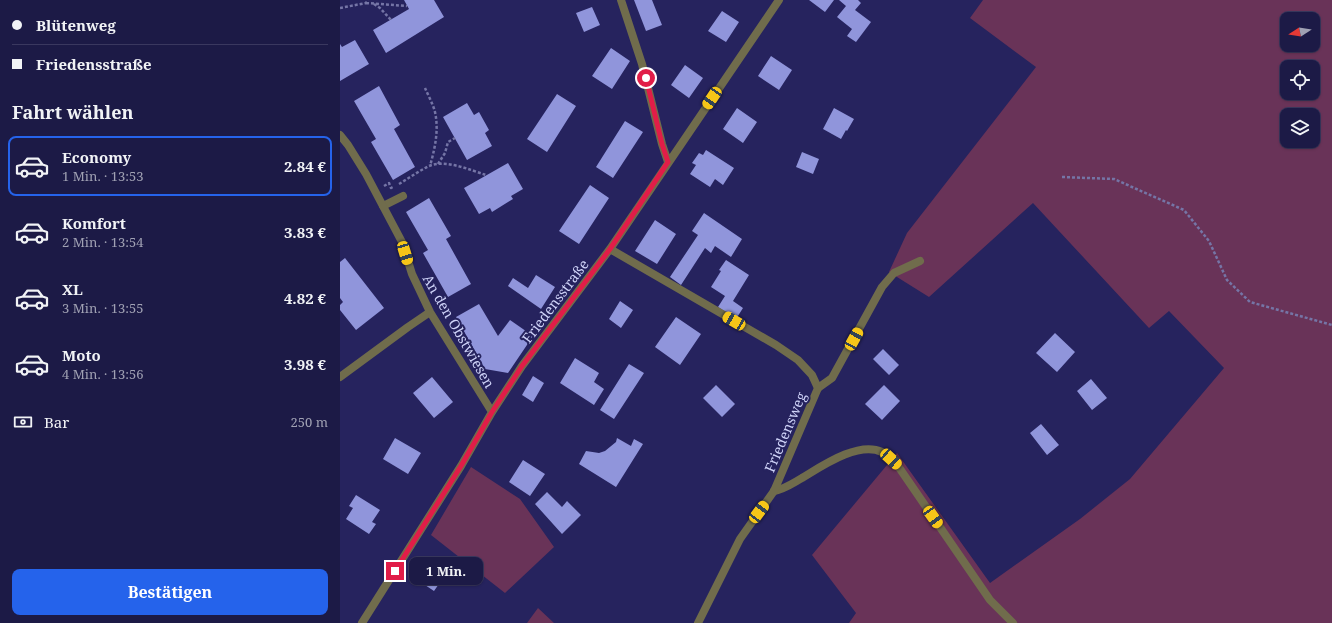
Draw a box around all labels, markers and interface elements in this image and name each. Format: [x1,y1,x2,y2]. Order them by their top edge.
north arrow [1280,12,1320,52]
map controls [1280,12,1320,148]
text: Blütenweg [36,15,116,35]
text: Friedensstraße [36,54,152,74]
button: locate [1280,60,1320,100]
route start [637,69,655,87]
car [700,85,724,111]
text: Fahrt wählen [12,100,134,124]
button: layers [1280,108,1320,148]
text: Economy [62,147,131,167]
icon: car [14,148,50,184]
text: 2.84 € [284,156,326,176]
text: 1 Min. · 13:53 [62,167,143,185]
text: Komfort [62,213,126,233]
icon: car [14,214,50,250]
text: 3.83 € [284,222,326,242]
text: 2 Min. · 13:54 [62,233,143,251]
car [396,240,414,266]
street label: Friedensstraße [517,255,593,347]
street label: An den Obstwiesen [419,271,499,391]
text: XL [62,279,83,299]
icon: car [14,280,50,316]
text: 4.82 € [284,288,326,308]
text: 3 Min. · 13:55 [62,299,143,317]
car [721,310,747,332]
car [843,326,865,352]
text: Moto [62,345,101,365]
icon: car [14,346,50,382]
text: 3.98 € [284,354,326,374]
text: 4 Min. · 13:56 [62,365,143,383]
street label: Friedensweg [760,389,811,475]
icon: cash [12,411,34,433]
text: Bar [44,412,69,432]
text: 250 m [291,413,328,431]
car [878,447,904,471]
car [747,499,771,525]
car [921,504,945,530]
callout: 1 Min. [409,557,483,585]
route end [386,562,404,580]
text: 1 Min. [426,562,466,580]
button: Bestätigen [12,569,328,615]

